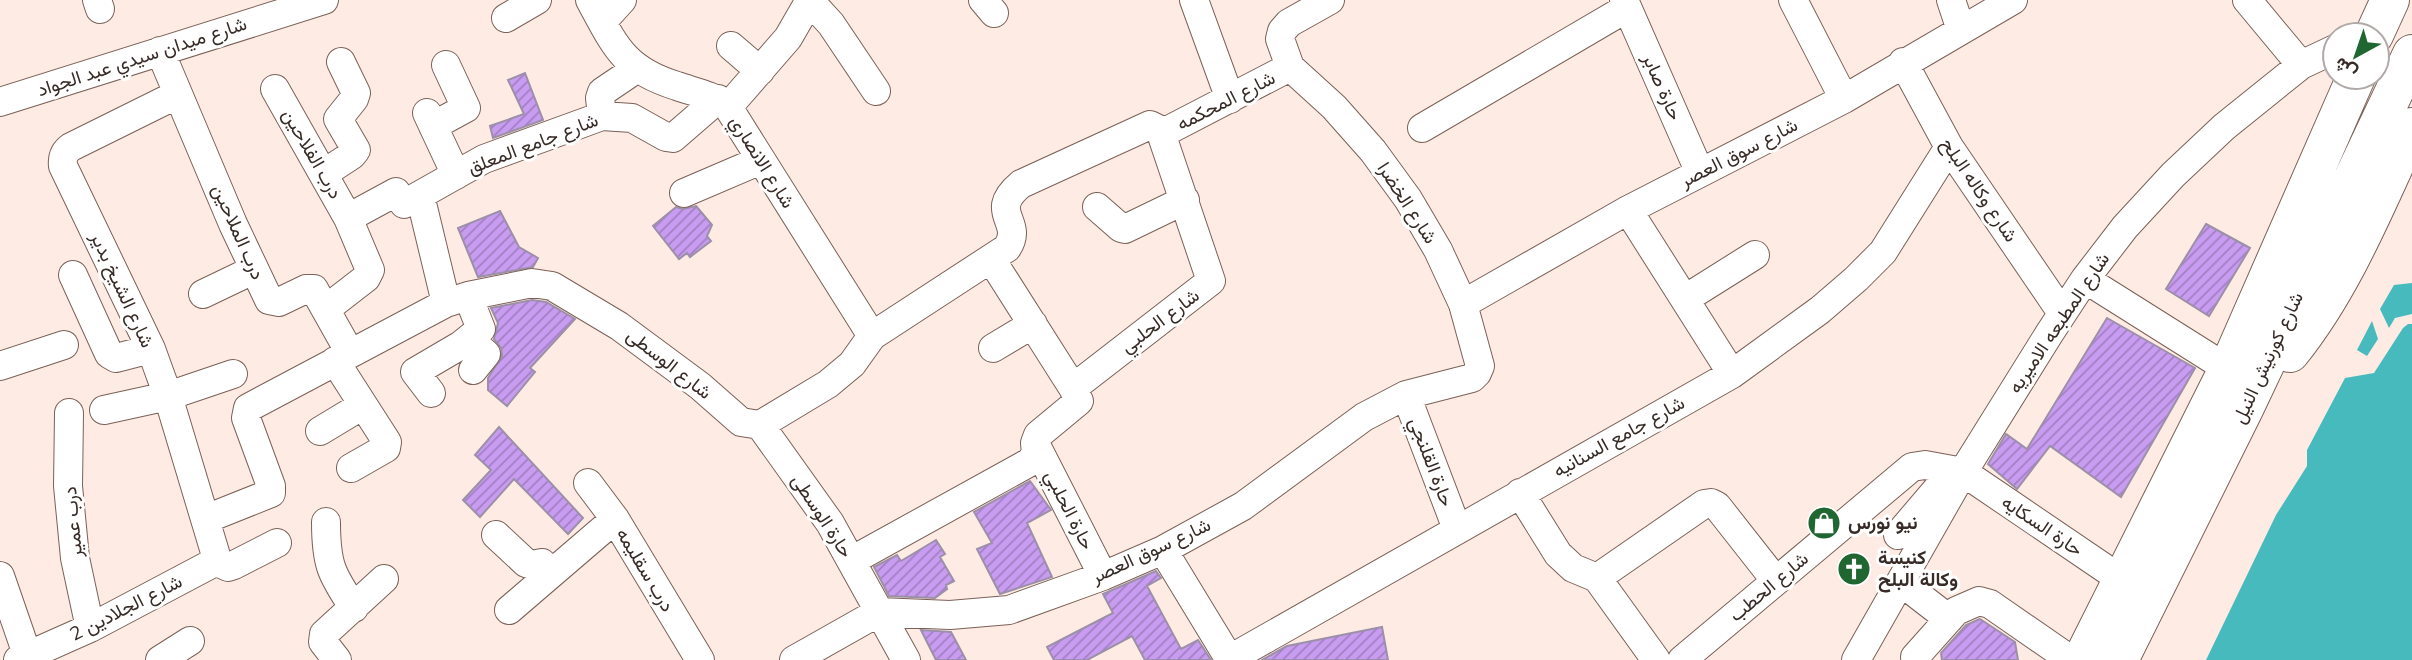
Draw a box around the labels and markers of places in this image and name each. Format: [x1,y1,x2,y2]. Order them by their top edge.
shop icon: نيو نورس [1805,504,1843,542]
place label: نيو نورس [1848,510,1918,536]
place label: كنيسة وكالة البلح [1878,545,1958,593]
church icon: كنيسة وكالة البلح [1835,550,1873,588]

